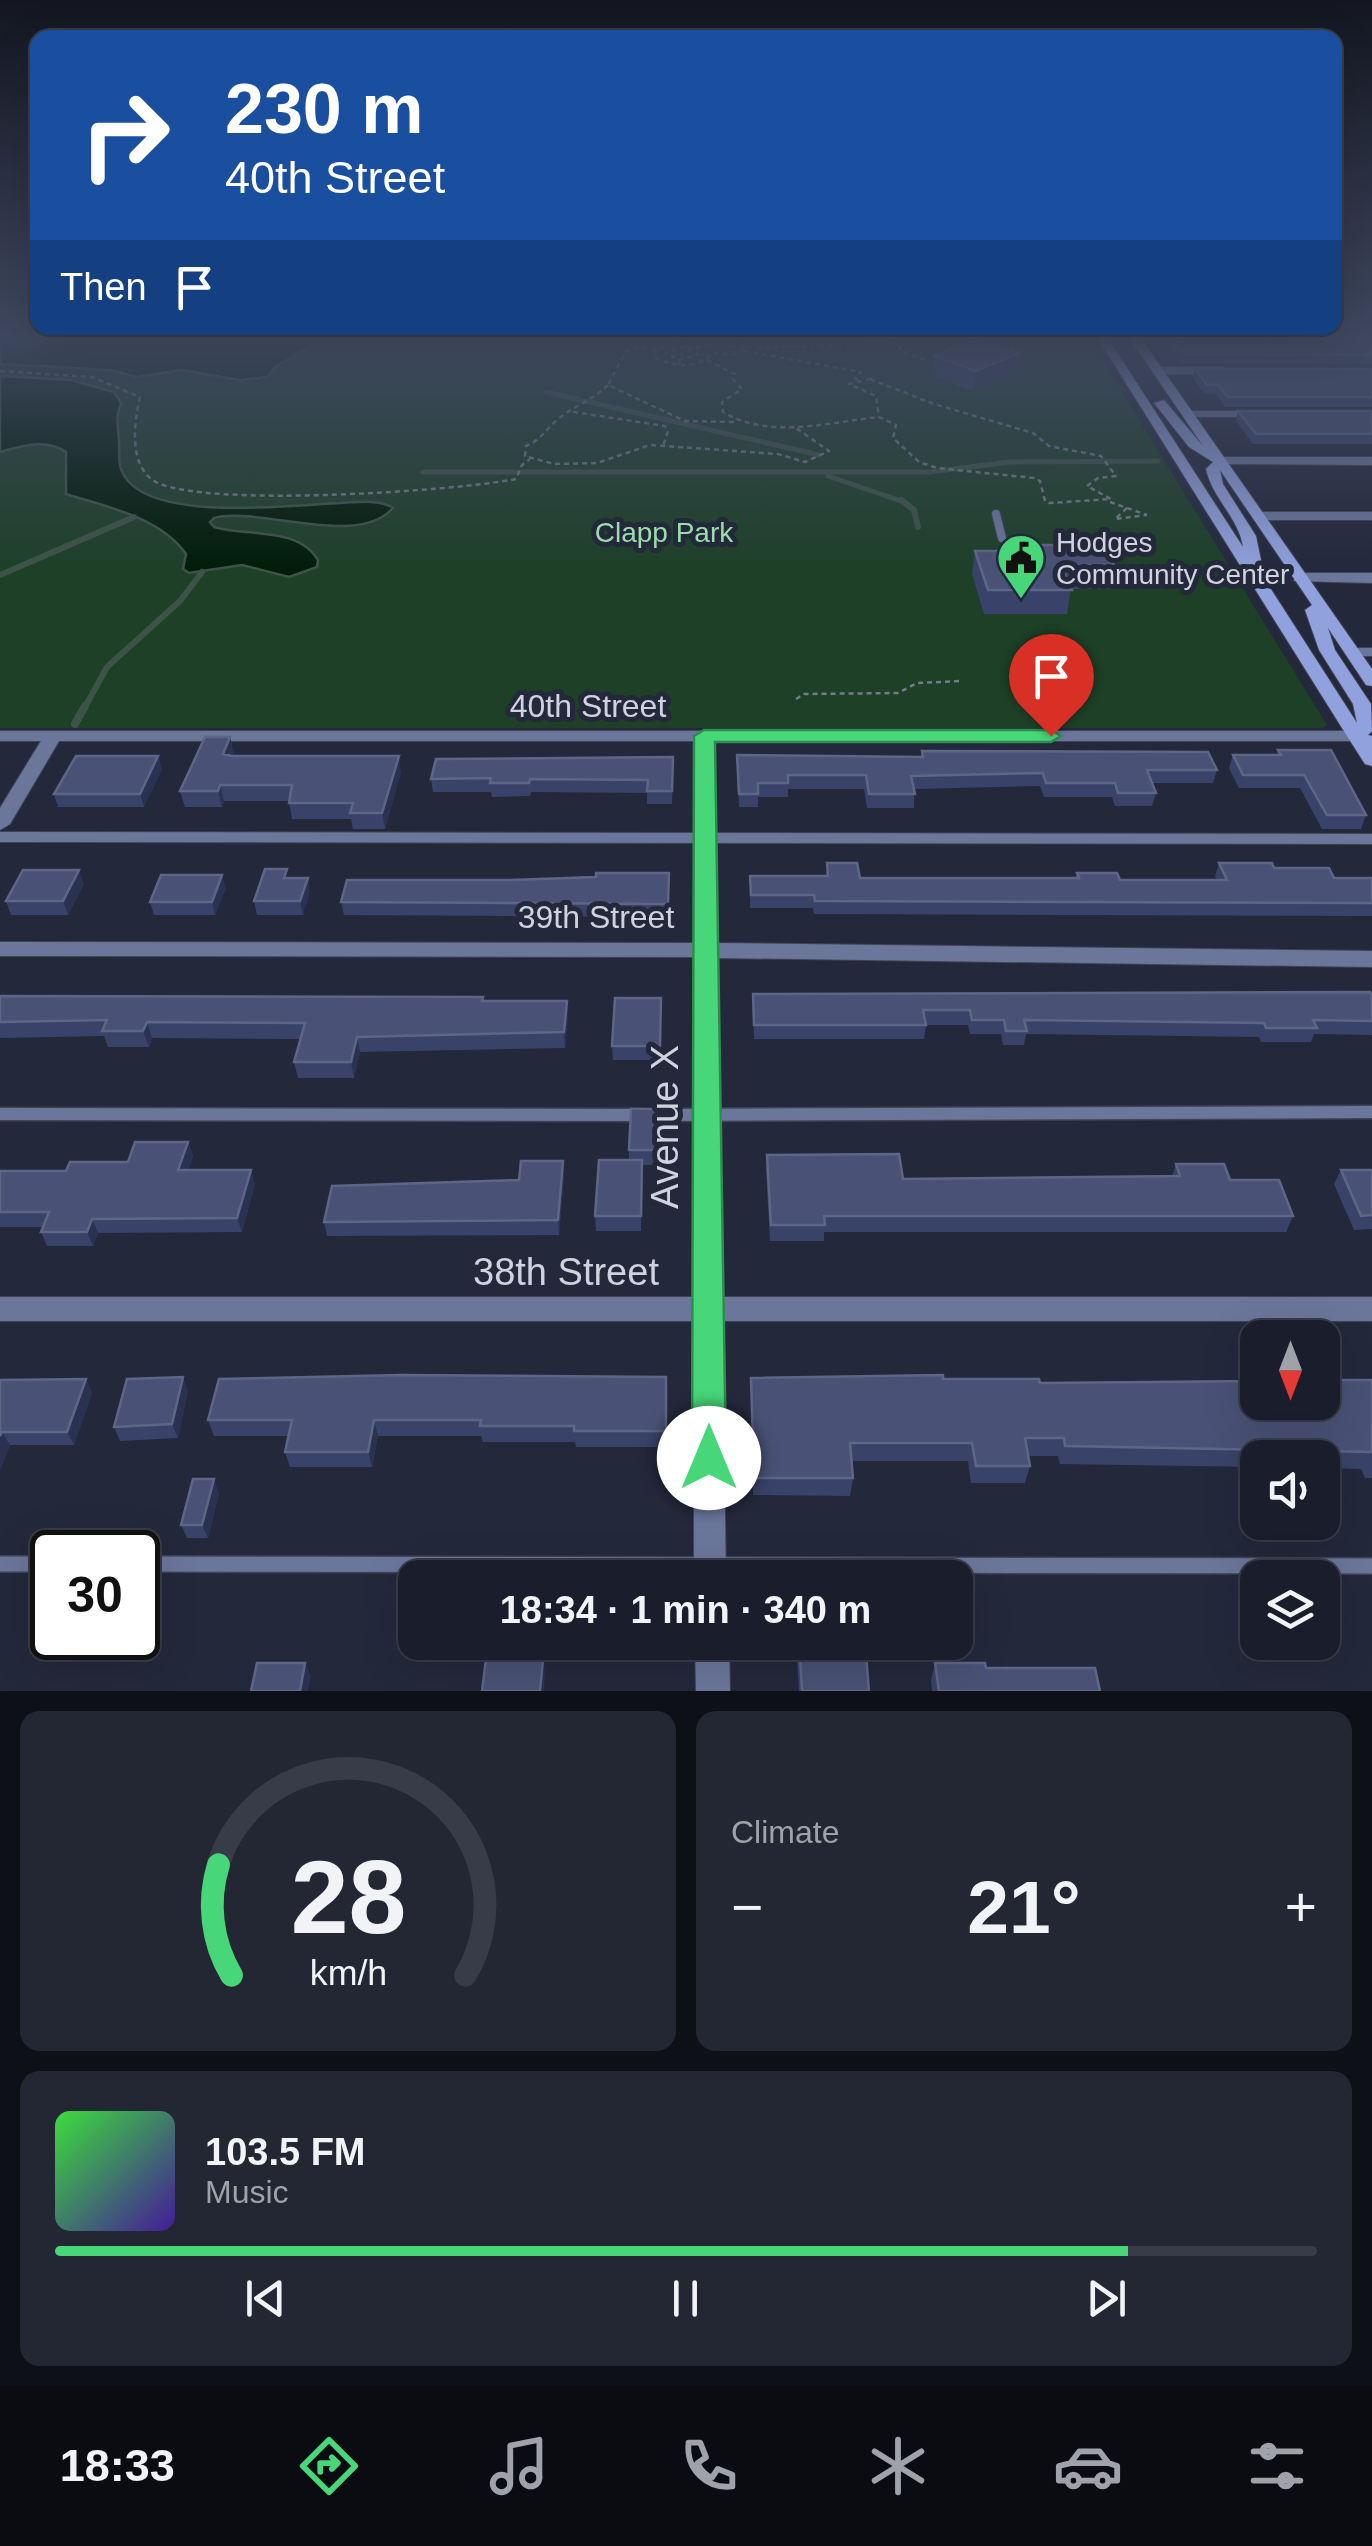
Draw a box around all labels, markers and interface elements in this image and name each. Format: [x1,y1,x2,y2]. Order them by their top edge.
icon: right [60,70,190,200]
text: 230 m [225,70,423,148]
text: 40th Street [225,152,445,203]
icon: arrive [167,260,222,315]
text: Then [60,266,147,308]
park label: Clapp Park [595,517,734,548]
place label: Hodges Community Center [1056,527,1289,590]
public building icon: Hodges Community Center [995,532,1047,600]
pin [1009,634,1094,737]
icon: arrive [1024,649,1079,704]
street label: 40th Street [510,688,666,724]
street label: 39th Street [518,899,674,935]
street label: Avenue X [644,1045,686,1209]
street label: 38th Street [473,1251,659,1293]
north arrow [1240,1320,1340,1420]
map controls [1240,1320,1340,1660]
position arrow [657,1406,761,1510]
button: sound [1240,1440,1340,1540]
speed limit sign: 30 [30,1530,160,1660]
button: layers [1240,1560,1340,1660]
text: 18:34 · 1 min · 340 m [500,1589,871,1631]
text: Climate [731,1814,839,1850]
text: 28 [290,1839,406,1955]
text: 21° [967,1865,1081,1949]
text: − [731,1876,763,1938]
text: + [1285,1876,1317,1938]
text: km/h [309,1953,387,1993]
text: 103.5 FM [205,2131,366,2173]
text: Music [205,2174,289,2210]
icon: previous [238,2271,293,2326]
icon: pause [658,2271,713,2326]
icon: next [1079,2271,1134,2326]
icon: directions [294,2431,364,2501]
icon: music [484,2431,554,2501]
icon: phone [674,2431,744,2501]
icon: climate [863,2431,933,2501]
icon: car [1053,2431,1123,2501]
icon: filters [1242,2431,1312,2501]
text: 18:33 [60,2440,175,2491]

